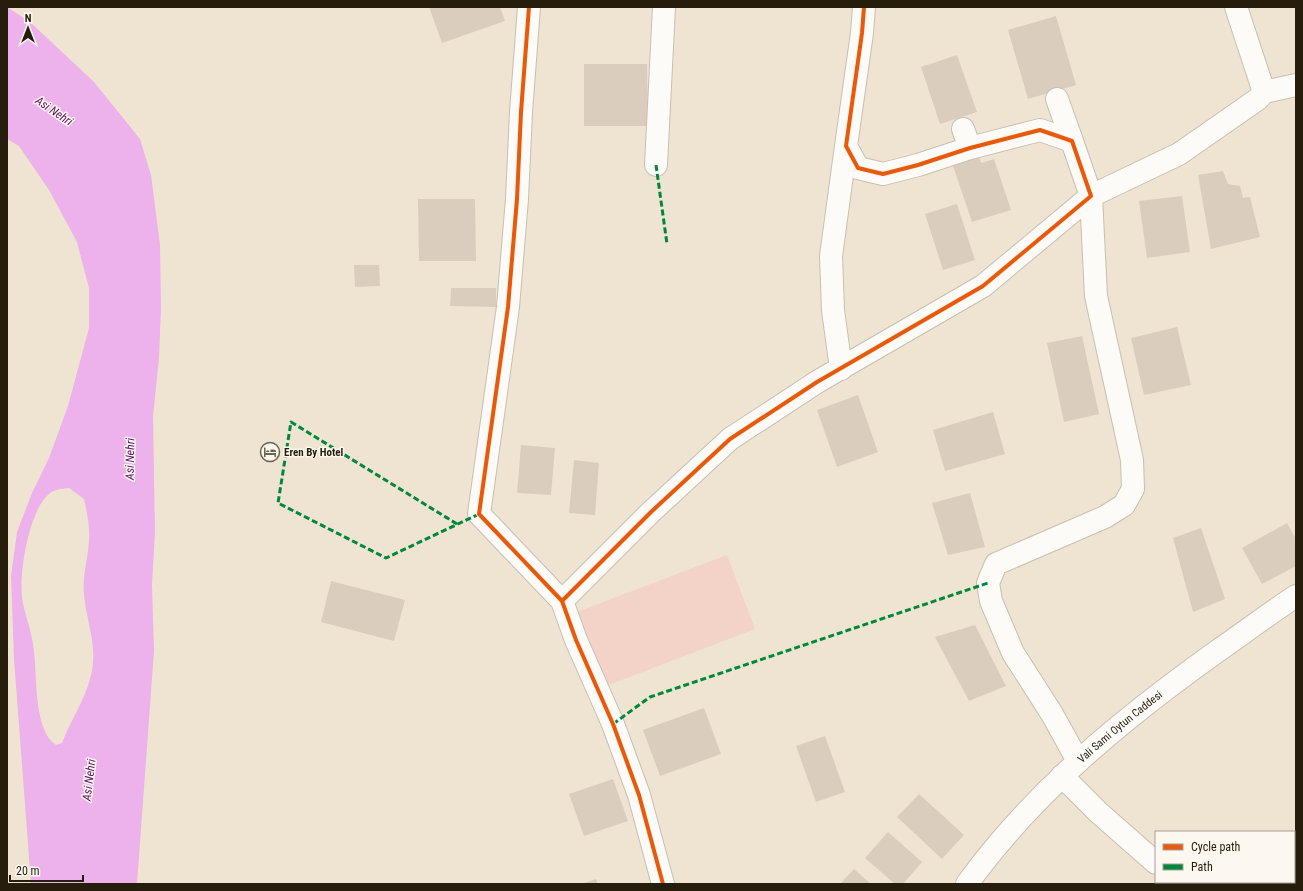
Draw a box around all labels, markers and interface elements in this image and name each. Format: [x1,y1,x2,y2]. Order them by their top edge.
north arrow [8,8,48,48]
text: N [25,12,32,25]
water label: Asi Nehri [32,93,76,129]
water label: Asi Nehri [123,438,137,481]
hotel icon: Eren By Hotel [259,441,281,463]
place label: Eren By Hotel [284,446,344,459]
street label: Vali Sami Oytun Caddesi [1075,688,1165,765]
water label: Asi Nehri [79,758,99,803]
legend [1155,831,1295,883]
text: Cycle path [1191,840,1241,854]
scale bar [10,857,83,883]
text: Path [1191,860,1213,874]
text: 20 m [16,864,40,878]

